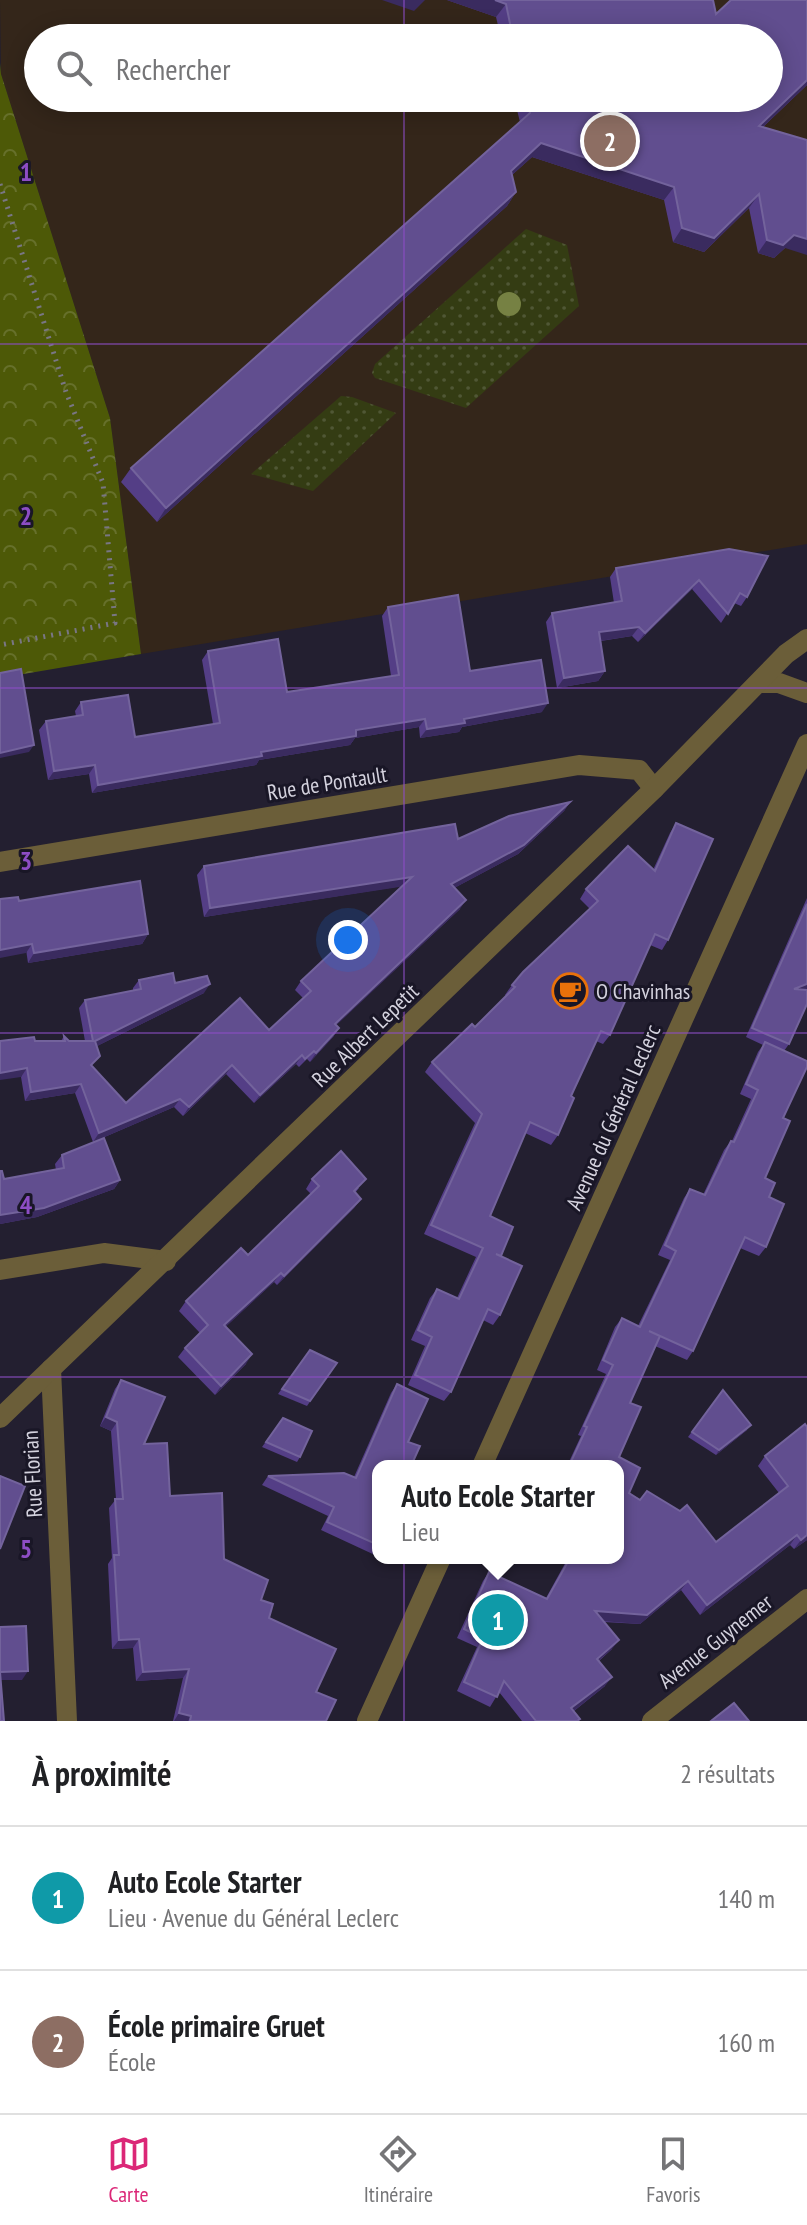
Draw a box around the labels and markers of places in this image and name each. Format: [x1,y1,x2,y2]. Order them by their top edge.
pin: 2 [584,111,636,171]
cafe icon: O Chavinhas [551,972,589,1010]
place label: O Chavinhas [596,977,690,1005]
pin: 1 [472,1590,524,1650]

